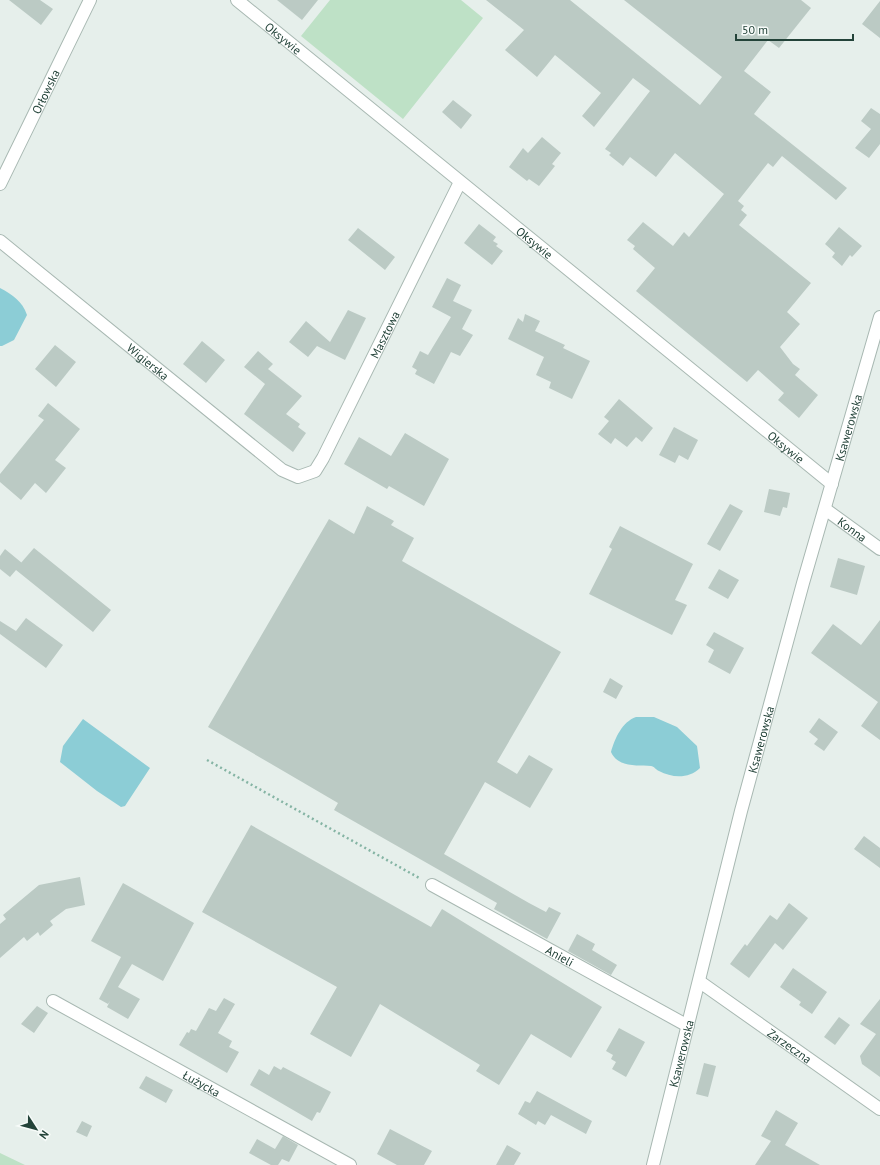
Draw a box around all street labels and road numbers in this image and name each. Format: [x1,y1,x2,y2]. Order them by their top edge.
street label: Oksywie [262,19,305,57]
street label: Orłowska [28,67,63,116]
street label: Oksywie [514,223,556,262]
street label: Masztowa [366,308,402,361]
street label: Wigierska [124,340,172,383]
street label: Ksawerowska [831,392,865,463]
street label: Oksywie [765,427,808,466]
street label: Konna [835,513,870,545]
street label: Ksawerowska [744,704,777,775]
street label: Anieli [543,942,576,969]
street label: Ksawerowska [665,1018,696,1089]
street label: Zarzeczna [765,1025,815,1066]
street label: Łużycka [181,1067,223,1100]

